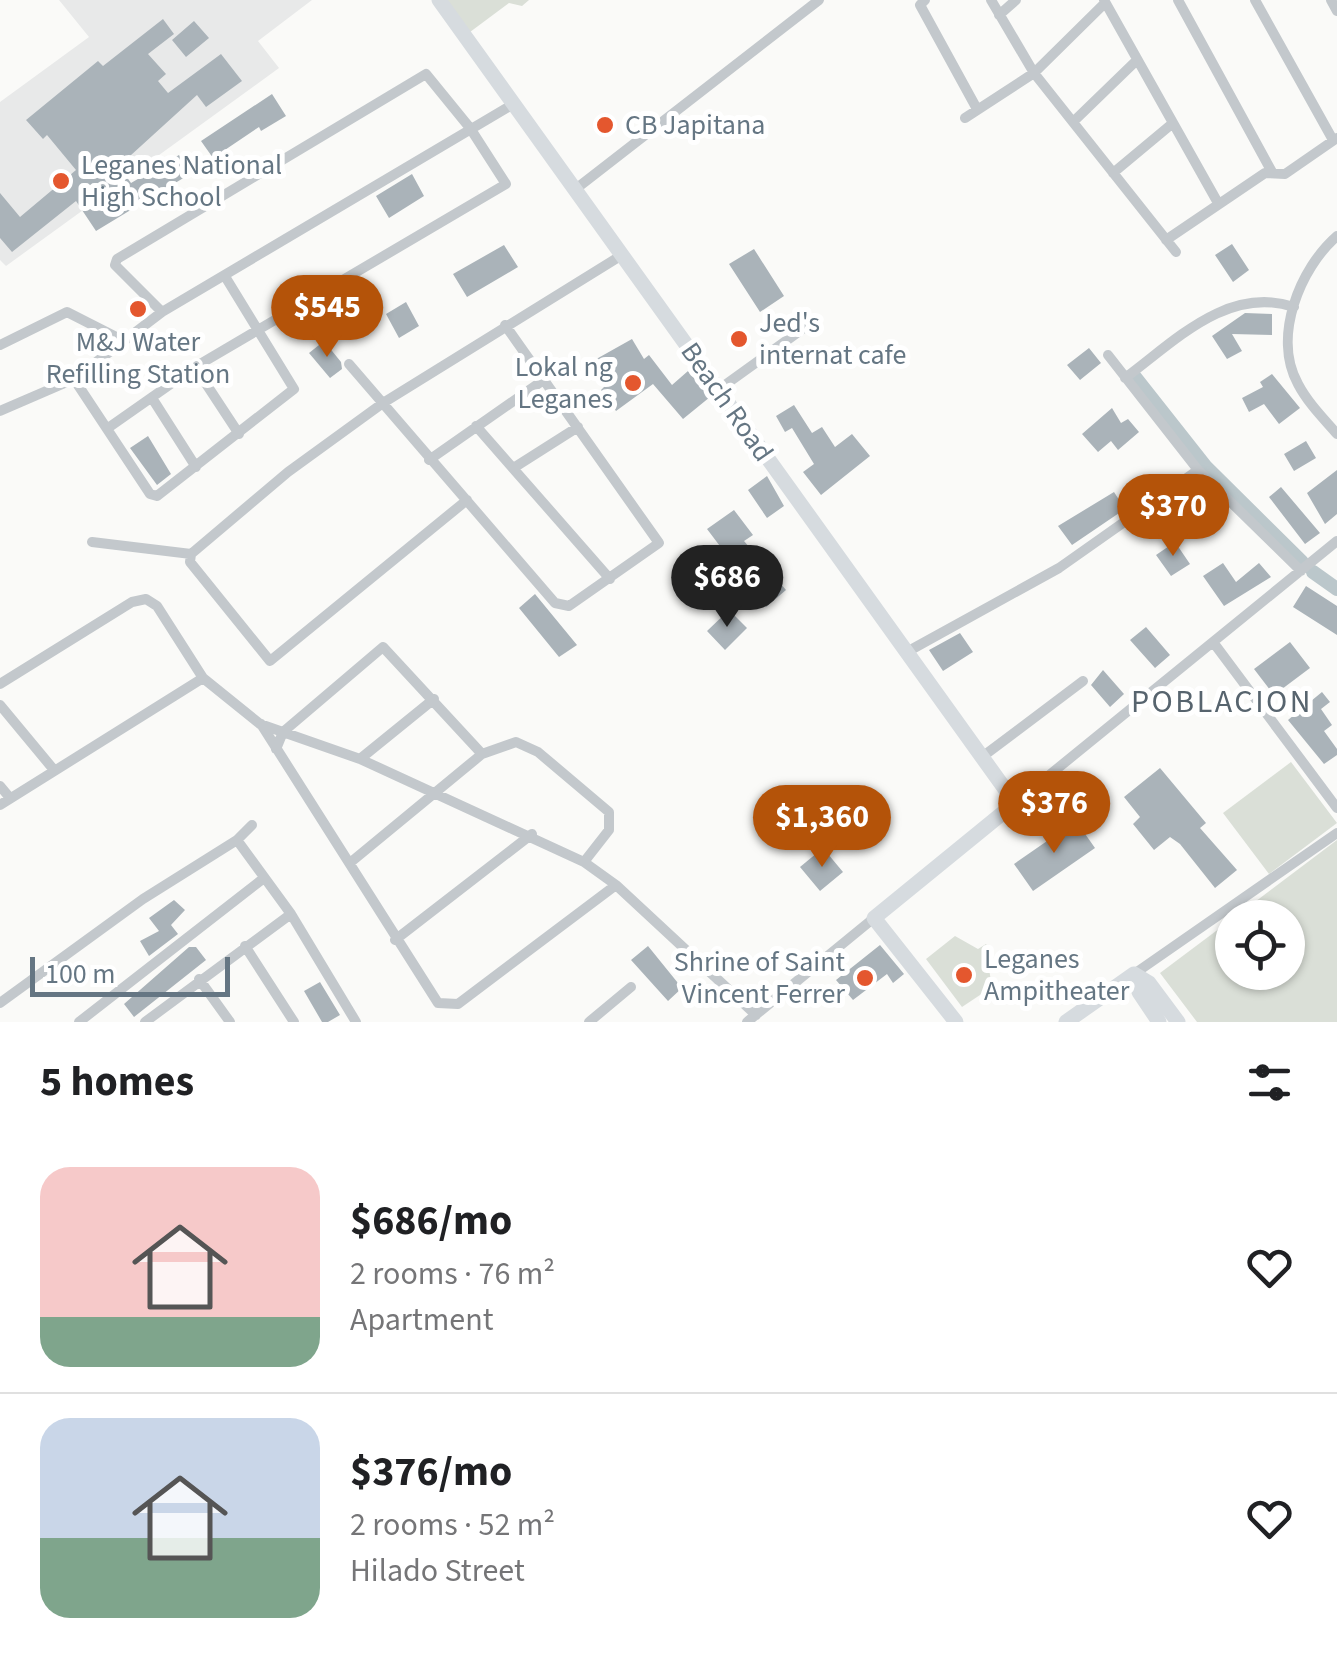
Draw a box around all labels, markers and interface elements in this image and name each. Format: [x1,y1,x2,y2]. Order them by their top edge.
place label: CB Japitana [625,105,765,145]
marker: CB Japitana [594,114,616,136]
place label: Leganes National High School [81,145,282,217]
marker: Leganes National High School [50,170,72,192]
pin: $545 [268,275,386,360]
text: $545 [293,284,361,330]
marker: M&J Water Refilling Station [127,298,149,320]
place label: Jed's internat cafe [759,303,906,375]
place label: M&J Water Refilling Station [46,322,230,394]
marker: Jed's internat cafe [728,328,750,350]
street label: Beach Road [671,334,783,470]
place label: Lokal ng Leganes [515,347,613,419]
marker: Lokal ng Leganes [622,372,644,394]
pin: $370 [1114,474,1232,559]
text: $370 [1139,483,1207,529]
pin: $686 [668,545,786,630]
text: $686 [693,554,761,600]
district label: POBLACION [1131,679,1313,725]
pin: $376 [995,771,1113,856]
text: $376 [1020,780,1088,826]
pin: $1,360 [741,785,903,870]
text: $1,360 [775,794,869,840]
map controls [1215,900,1305,990]
button: locate [1215,900,1305,990]
place label: Leganes Ampitheater [984,939,1130,1011]
place label: Shrine of Saint Vincent Ferrer [674,942,846,1014]
scale bar [30,952,230,996]
text: 100 m [45,954,116,994]
marker: Leganes Ampitheater [953,964,975,986]
marker: Shrine of Saint Vincent Ferrer [854,967,876,989]
text: 5 homes [40,1052,194,1112]
icon: filters [1242,1055,1297,1110]
text: $686/mo [350,1191,512,1251]
icon: home [120,1207,240,1327]
icon: heart [1242,1240,1297,1295]
text: 2 rooms · 76 m² [350,1251,555,1297]
text: Apartment [350,1297,493,1343]
text: $376/mo [350,1442,512,1502]
icon: home [120,1458,240,1578]
icon: heart [1242,1491,1297,1546]
text: 2 rooms · 52 m² [350,1502,555,1548]
text: Hilado Street [350,1548,525,1594]

